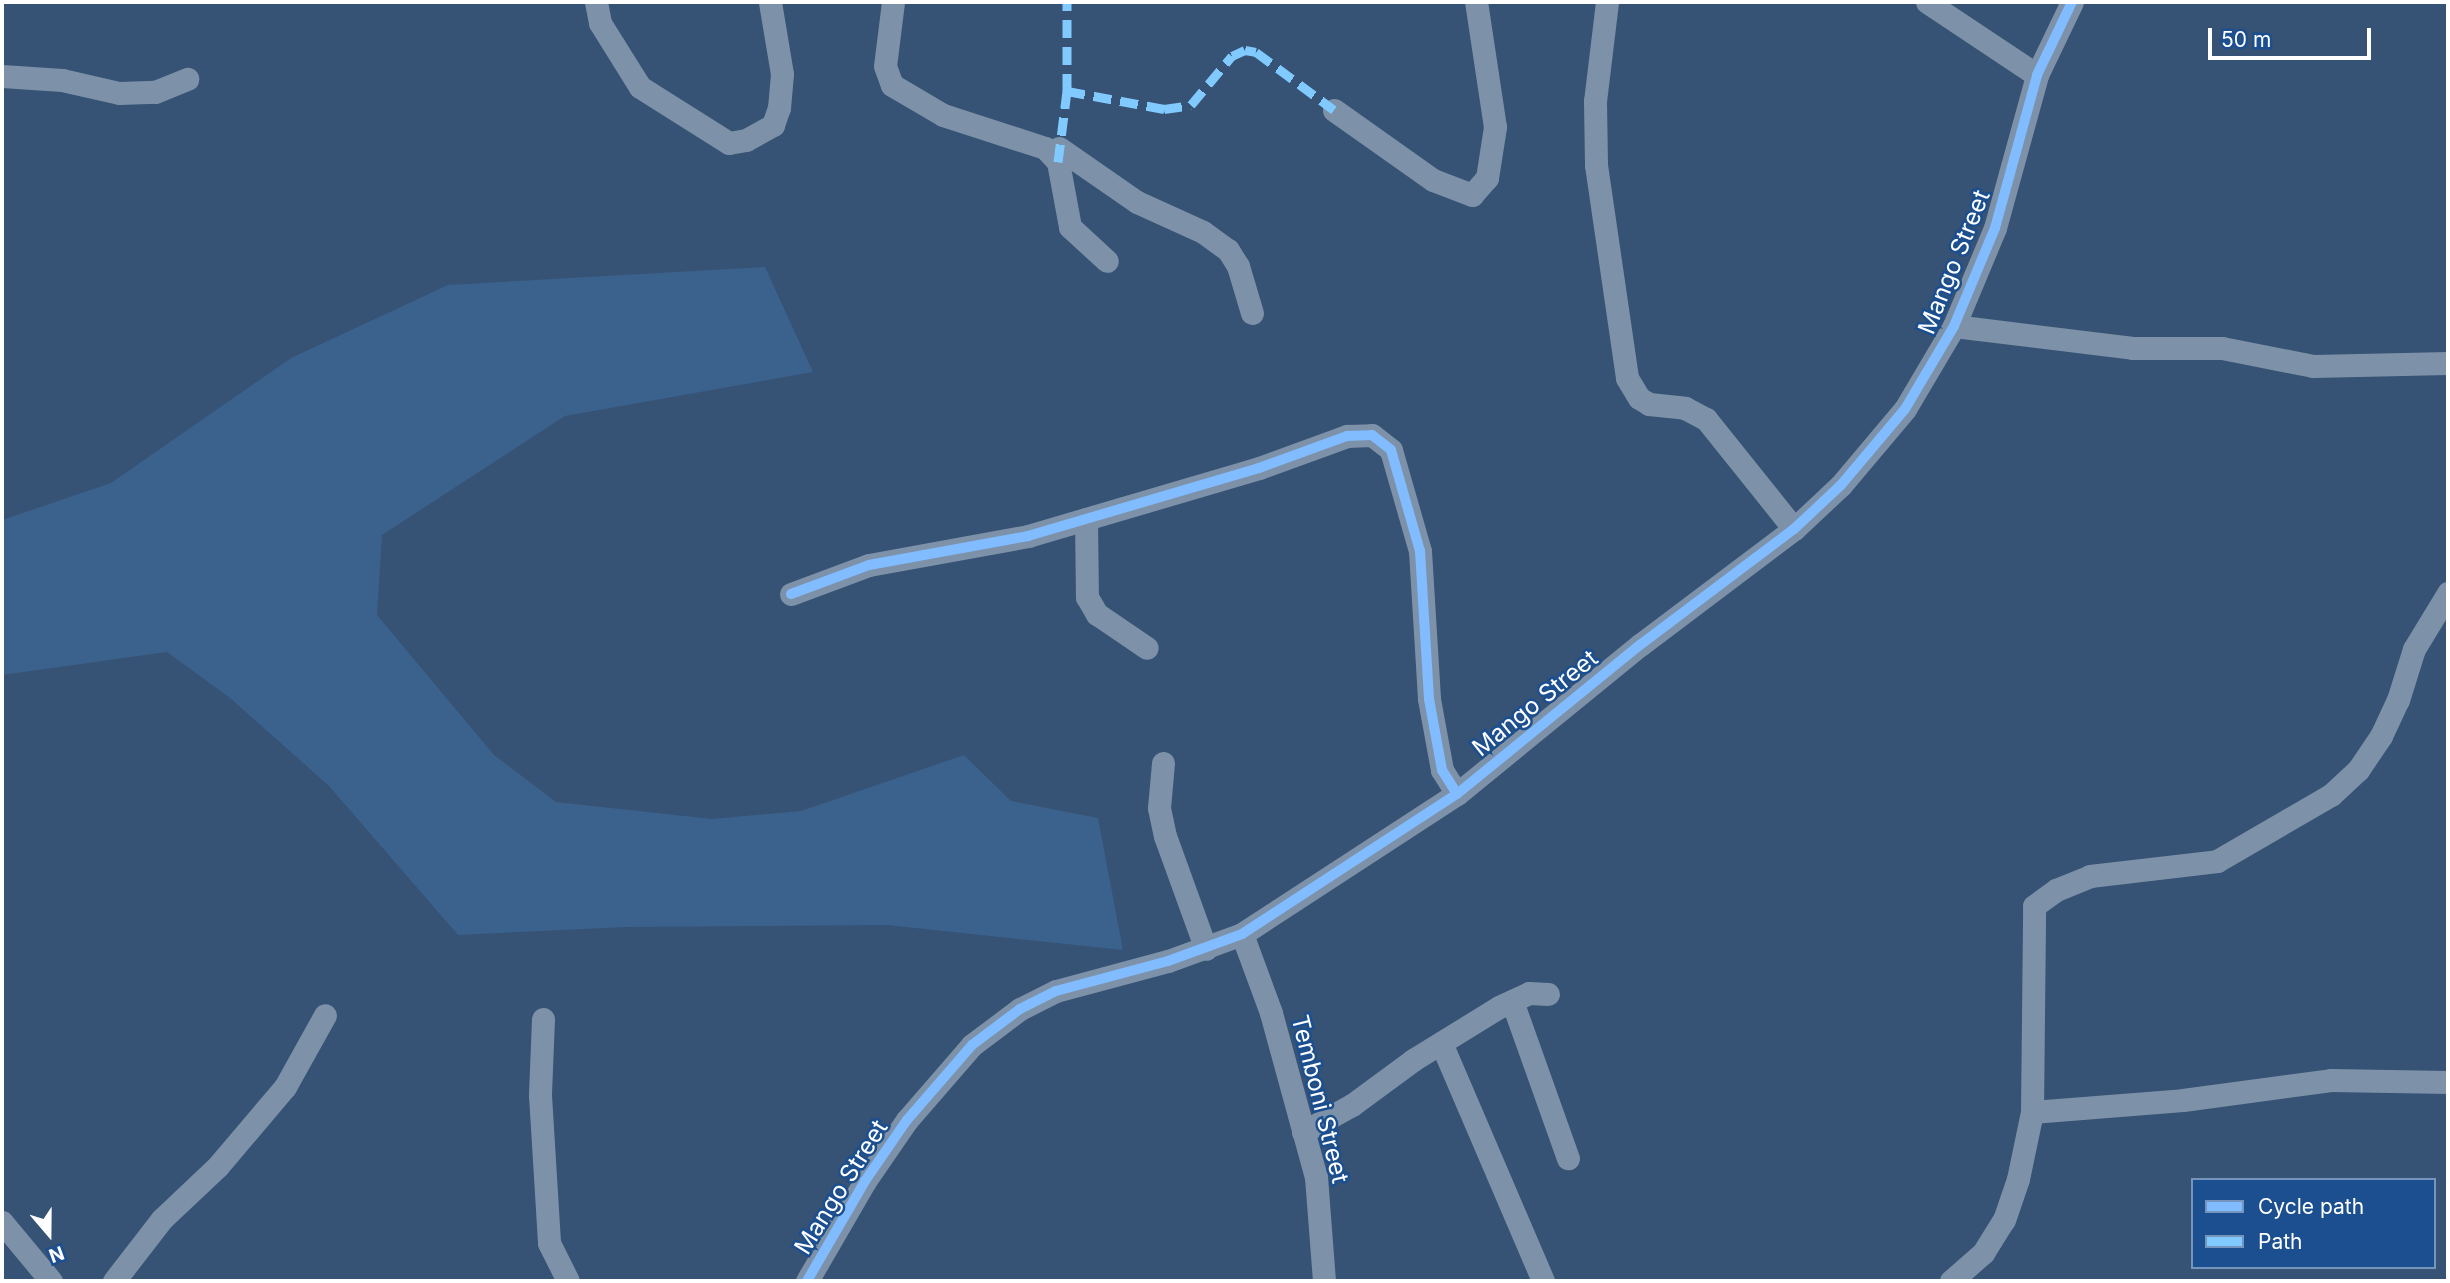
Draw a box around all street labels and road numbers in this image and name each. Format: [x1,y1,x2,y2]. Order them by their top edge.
street label: Mango Street [1912,186,1996,338]
street label: Mango Street [1467,644,1603,762]
street label: Temboni Street [1285,1012,1355,1186]
street label: Mango Street [788,1115,894,1259]

